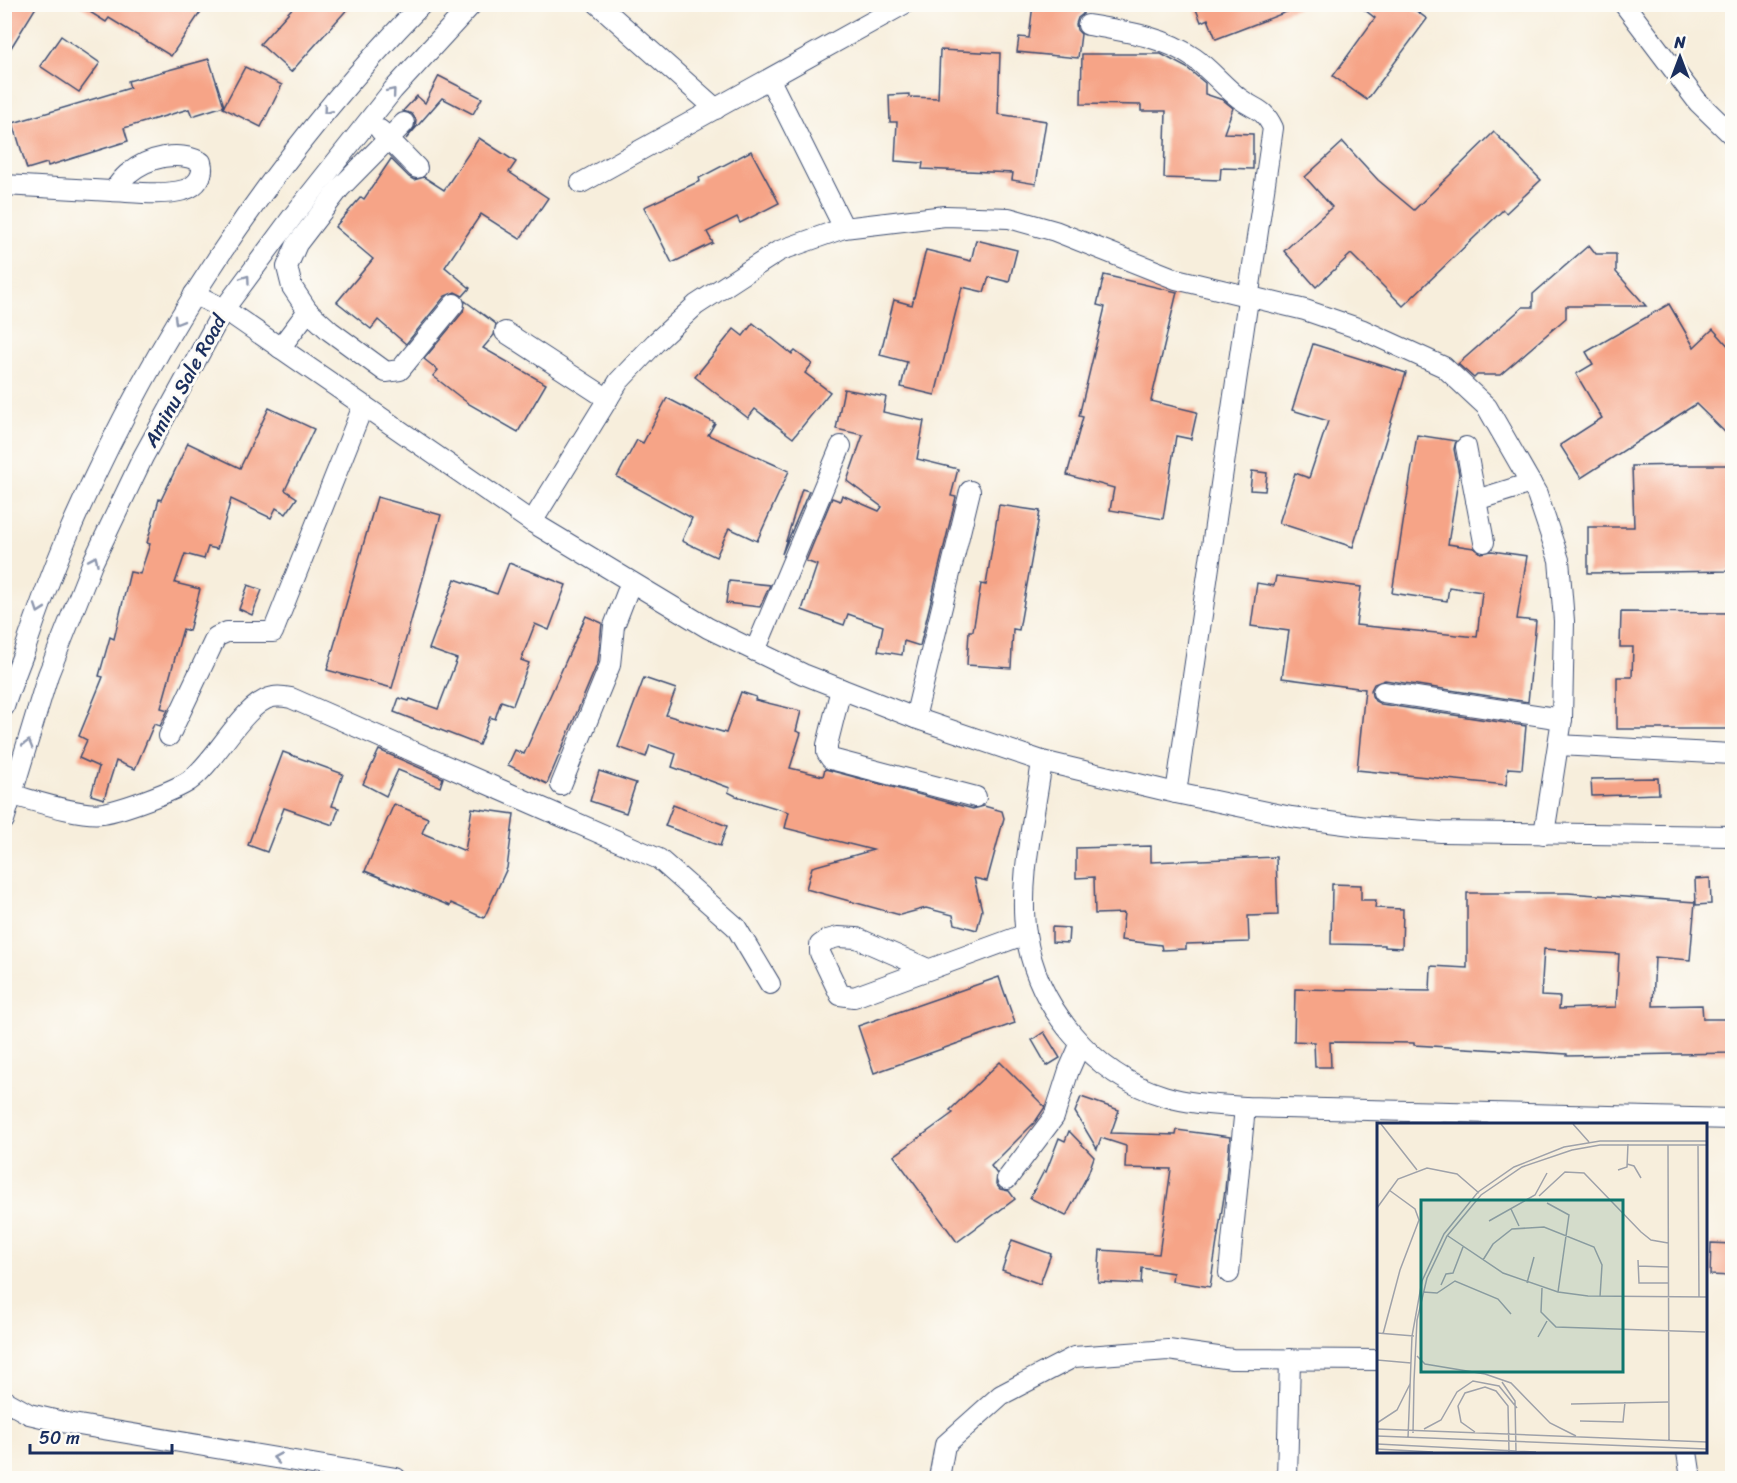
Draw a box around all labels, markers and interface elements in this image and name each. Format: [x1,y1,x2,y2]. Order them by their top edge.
north arrow [1650,27,1710,87]
text: N [1673,28,1686,57]
one-way arrow [385,88,396,99]
one-way arrow [323,103,334,114]
one-way arrow [239,274,250,285]
street label: Aminu Sale Road [133,307,237,455]
one-way arrow [174,315,186,325]
one-way arrow [86,556,98,567]
one-way arrow [33,603,46,614]
one-way arrow [21,739,33,750]
inset map [1377,1123,1707,1453]
scale bar [30,1417,172,1455]
text: 50 m [39,1422,80,1454]
one-way arrow [272,1453,281,1465]

